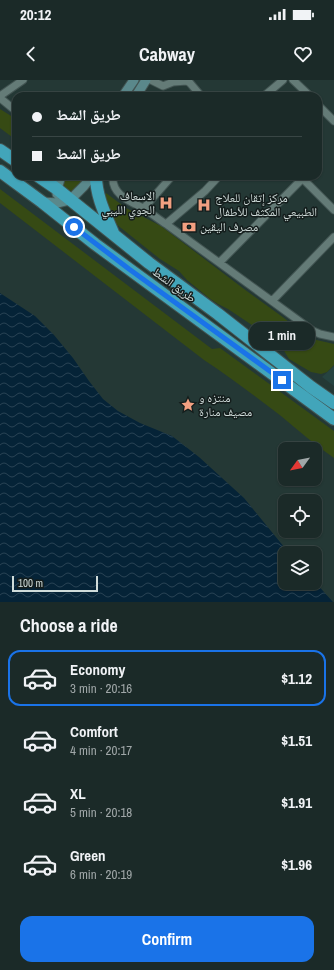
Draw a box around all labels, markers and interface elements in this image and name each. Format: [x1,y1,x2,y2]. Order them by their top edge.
text: 20:12 [20,4,51,25]
text: Cabway [139,42,195,67]
icon: back [20,43,42,65]
icon: heart [292,43,314,65]
text: طريق الشط [56,104,121,125]
text: طريق الشط [56,143,121,164]
place label: الاسعاف الجوي الليبي [101,188,155,220]
place label: مركز إتقان للعلاج الطبيعي المكثف للأطفال [215,190,317,222]
hospital icon: الاسعاف الجوي الليبي [158,195,174,211]
hospital icon: مركز إتقان للعلاج الطبيعي المكثف للأطفال [196,197,212,213]
route start [65,218,83,236]
bank icon: مصرف اليقين [181,219,197,235]
place label: مصرف اليقين [200,219,258,235]
street label: طريق الشط [149,264,199,306]
callout: 1 min [249,322,315,350]
text: 1 min [268,327,296,344]
route end [273,371,291,389]
place label: منتزه و مصيف منارة [199,390,252,420]
place icon: منتزه و مصيف منارة [180,397,196,413]
north arrow [278,442,322,486]
map controls [278,442,322,590]
button: locate [278,494,322,538]
button: layers [278,546,322,590]
scale bar [12,574,98,593]
text: 100 m [18,576,43,590]
text: Choose a ride [20,613,118,638]
text: Economy [70,659,125,680]
icon: car [22,660,58,696]
text: $1.12 [281,668,312,689]
text: 3 min · 20:16 [70,680,132,697]
text: Comfort [70,721,118,742]
icon: car [22,722,58,758]
text: $1.51 [281,730,312,751]
text: 4 min · 20:17 [70,742,132,759]
text: XL [70,783,86,804]
icon: car [22,784,58,820]
text: $1.91 [281,792,312,813]
text: 5 min · 20:18 [70,804,132,821]
text: Green [70,845,106,866]
icon: car [22,846,58,882]
text: $1.96 [281,854,312,875]
text: 6 min · 20:19 [70,866,132,883]
button: Confirm [20,916,314,962]

